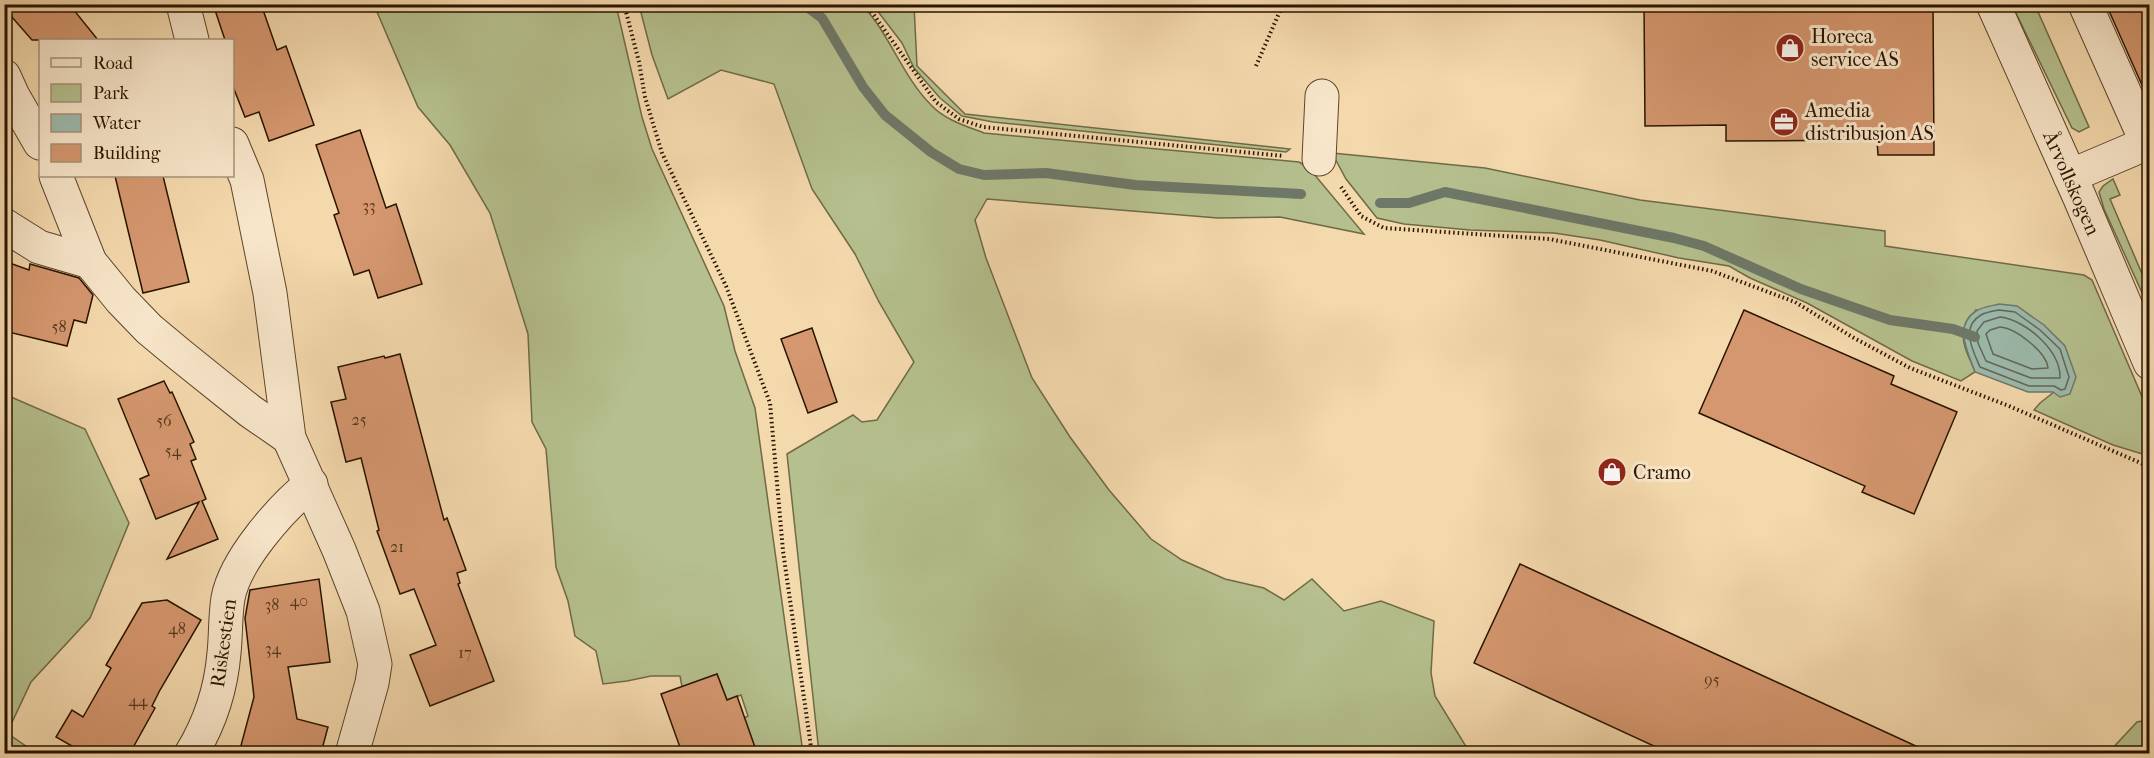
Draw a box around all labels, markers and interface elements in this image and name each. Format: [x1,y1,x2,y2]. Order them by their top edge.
place label: Horeca service AS [1811,25,1899,71]
shop icon: Horeca service AS [1774,32,1806,64]
legend [39,39,234,177]
text: Road [93,53,133,74]
text: Park [93,83,130,104]
place label: Amedia distribusjon AS [1804,99,1934,145]
office icon: Amedia distribusjon AS [1768,106,1800,138]
text: Water [92,113,141,134]
street label: Årvollskogen [2038,126,2106,239]
text: Building [93,143,161,164]
house number: 33 [362,196,376,215]
house number: 58 [52,317,66,336]
house number: 25 [351,410,367,429]
house number: 56 [156,411,172,430]
house number: 54 [165,441,182,460]
shop icon: Cramo [1596,456,1628,488]
place label: Cramo [1633,461,1691,484]
house number: 21 [390,537,404,556]
house number: 40 [290,591,308,610]
house number: 38 [265,595,279,614]
street label: Riskestien [206,597,241,689]
house number: 48 [168,619,186,638]
house number: 34 [265,639,282,658]
house number: 17 [458,643,472,662]
house number: 95 [1704,670,1720,689]
house number: 44 [129,691,148,710]

